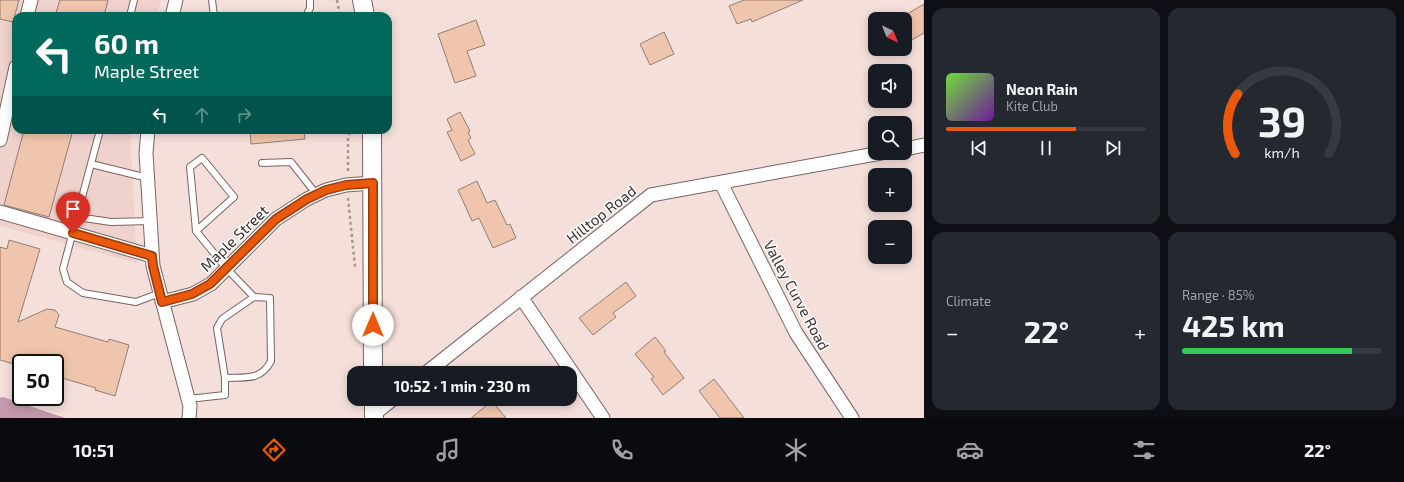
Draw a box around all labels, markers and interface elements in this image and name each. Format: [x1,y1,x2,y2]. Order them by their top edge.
north arrow [868,12,912,56]
map controls [868,12,912,264]
text: 60 m [94,26,159,60]
icon: left [28,28,80,80]
text: Maple Street [94,60,199,82]
button: sound [868,64,912,108]
text: Neon Rain [1006,80,1078,98]
text: 39 [1258,95,1306,145]
text: Kite Club [1006,98,1058,114]
icon: left [149,104,171,126]
icon: ahead [191,104,213,126]
icon: right [233,104,255,126]
button: search [868,116,912,160]
icon: previous [968,137,990,159]
icon: pause [1035,137,1057,159]
icon: next [1102,137,1124,159]
text: km/h [1264,143,1300,160]
button: + [868,168,912,212]
street label: Hilltop Road [563,181,639,247]
pin [56,192,90,233]
icon: arrive [62,198,84,220]
street label: Maple Street [196,201,272,275]
button: − [868,220,912,264]
street label: Valley Curve Road [760,237,834,353]
text: Range · 85% [1182,287,1254,303]
text: Climate [946,293,991,309]
position arrow [352,304,394,346]
text: 425 km [1182,307,1285,343]
text: 22° [1024,313,1069,349]
text: − [946,319,959,345]
text: + [1134,319,1146,345]
speed limit sign: 50 [12,354,64,406]
text: 10:52 · 1 min · 230 m [394,377,530,395]
icon: directions [260,436,288,464]
icon: music [434,436,462,464]
icon: phone [608,436,636,464]
icon: climate [782,436,810,464]
icon: car [956,436,984,464]
icon: filters [1130,436,1158,464]
text: 10:51 [73,439,114,461]
text: 22° [1304,439,1331,461]

